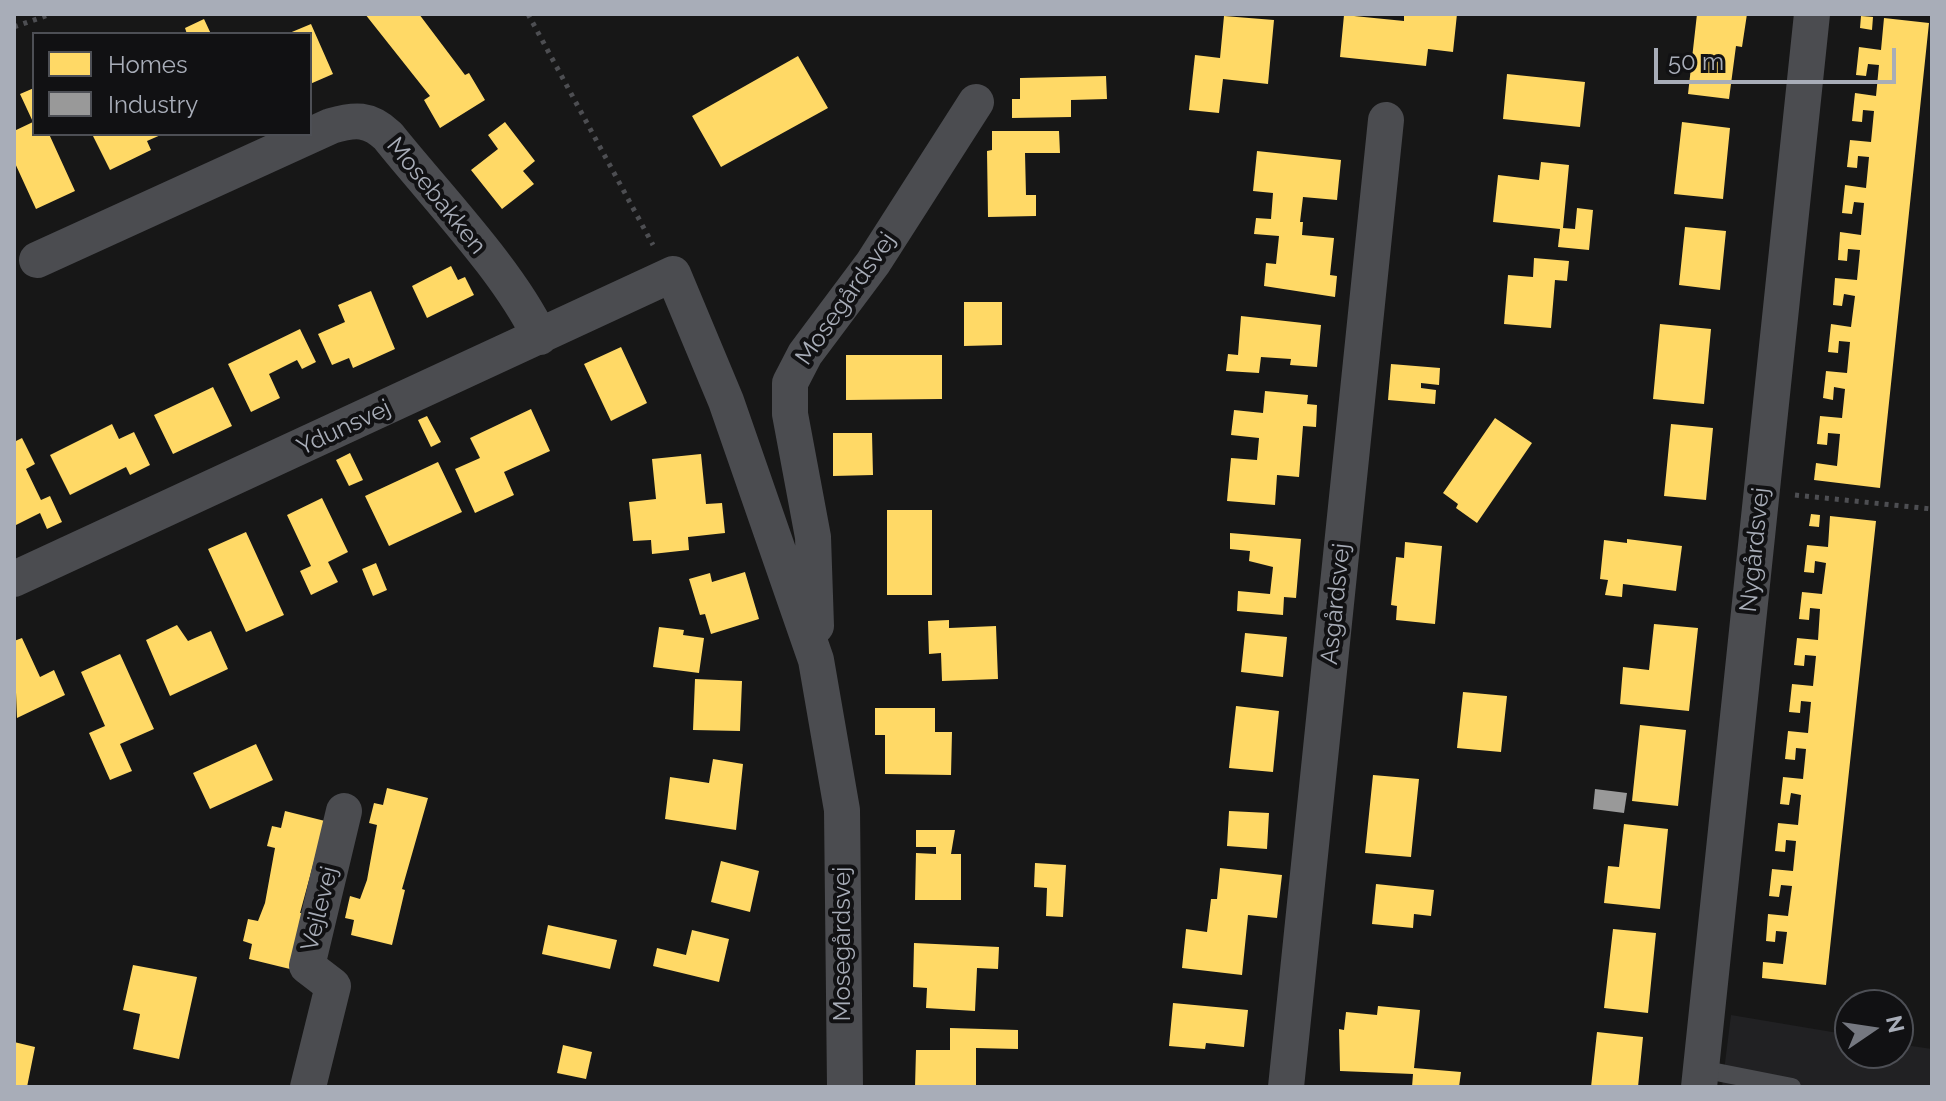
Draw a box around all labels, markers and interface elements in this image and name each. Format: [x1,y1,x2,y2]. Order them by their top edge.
legend [32,32,312,136]
scale bar [1658,32,1900,82]
text: 50 m [1668,47,1724,76]
text: Homes [108,50,188,79]
text: Industry [108,90,198,119]
street label: Mosebakken [380,132,492,260]
street label: Mosegårdsvej [790,227,902,371]
street label: Ydunsvej [293,394,395,462]
street label: Nygårdsvej [1734,486,1776,614]
street label: Asgårdsvej [1315,542,1357,666]
street label: Vejlevej [296,864,344,954]
street label: Mosegårdsvej [829,867,857,1021]
north arrow [1834,989,1914,1069]
text: N [1881,1013,1910,1035]

